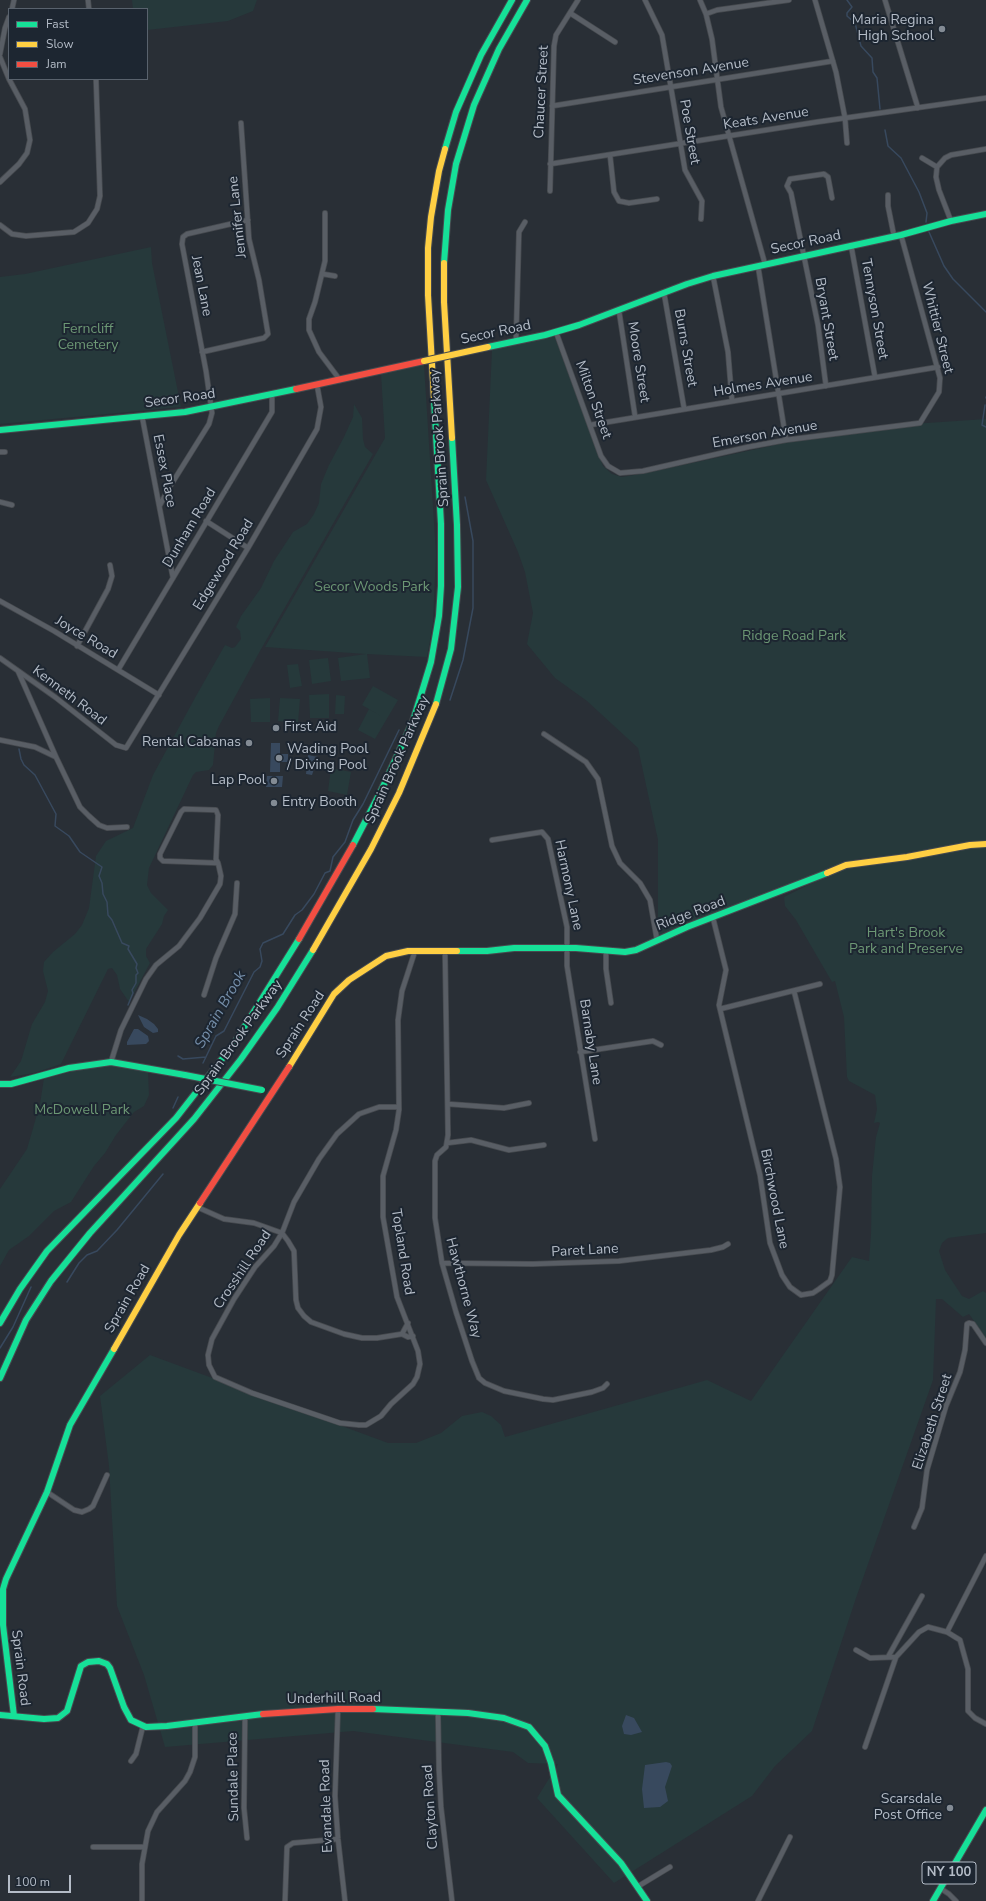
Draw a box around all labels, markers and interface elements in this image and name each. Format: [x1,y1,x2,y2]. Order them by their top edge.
legend [8,8,148,80]
place label: Maria Regina High School [852,13,934,46]
text: Fast [46,16,69,32]
marker: Maria Regina High School [937,24,947,34]
text: Slow [46,36,74,52]
street label: Chaucer Street [531,45,553,139]
street label: Stevenson Avenue [632,55,750,89]
text: Jam [46,56,67,72]
street label: Poe Street [675,98,703,166]
street label: Keats Avenue [722,104,810,134]
street label: Jennifer Lane [225,175,251,259]
street label: Secor Road [769,227,843,259]
street label: Jean Lane [187,254,215,318]
street label: Tennyson Street [857,257,891,361]
street label: Bryant Street [810,276,842,362]
street label: Whittier Street [918,280,956,376]
street label: Burns Street [670,308,700,388]
street label: Secor Road [459,317,533,349]
street label: Moore Street [623,320,653,404]
park label: Ferncliff Cemetery [58,322,118,354]
street label: Milton Street [571,359,615,441]
street label: Sprain Brook Parkway [427,368,453,508]
street label: Holmes Avenue [712,369,814,401]
street label: Secor Road [143,386,217,412]
street label: Emerson Avenue [711,418,819,452]
street label: Essex Place [149,433,179,509]
street label: Dunham Road [160,485,220,571]
street label: Edgewood Road [190,516,258,614]
park label: Secor Woods Park [314,580,430,596]
street label: Joyce Road [52,613,120,663]
park label: Ridge Road Park [742,629,846,645]
street label: Kenneth Road [29,663,109,729]
street label: Sprain Brook Parkway [362,693,434,827]
place label: First Aid [284,720,337,736]
marker: First Aid [271,723,281,733]
place label: Rental Cabanas [142,735,241,751]
marker: Rental Cabanas [244,738,254,748]
place label: Wading Pool / Diving Pool [287,742,368,774]
marker: Wading Pool / Diving Pool [274,753,284,763]
place label: Lap Pool [211,773,266,789]
marker: Lap Pool [269,776,279,786]
place label: Entry Booth [282,795,357,811]
marker: Entry Booth [269,798,279,808]
street label: Harmony Lane [550,838,586,932]
street label: Ridge Road [654,893,728,935]
park label: Hart's Brook Park and Preserve [849,926,963,958]
water label: Sprain Brook [192,968,250,1052]
street label: Sprain Brook Parkway [192,977,286,1099]
street label: Sprain Road [273,988,329,1062]
street label: Barnaby Lane [575,998,605,1086]
park label: McDowell Park [34,1103,130,1119]
street label: Birchwood Lane [756,1148,792,1250]
street label: Topland Road [387,1208,417,1296]
street label: Crosshill Road [211,1227,275,1313]
street label: Hawthorne Way [441,1236,485,1340]
street label: Paret Lane [551,1241,619,1261]
street label: Sprain Road [102,1262,154,1336]
street label: Elizabeth Street [910,1372,956,1472]
street label: Sprain Road [7,1629,33,1707]
street label: Underhill Road [287,1690,381,1708]
street label: Sundale Place [225,1732,243,1822]
street label: Evandale Road [317,1759,337,1853]
street label: Clayton Road [420,1764,442,1850]
place label: Scarsdale Post Office [874,1792,942,1824]
marker: Scarsdale Post Office [945,1803,955,1813]
road number: NY 100 [922,1862,976,1884]
scale bar [10,1867,73,1893]
text: 100 m [15,1874,50,1890]

